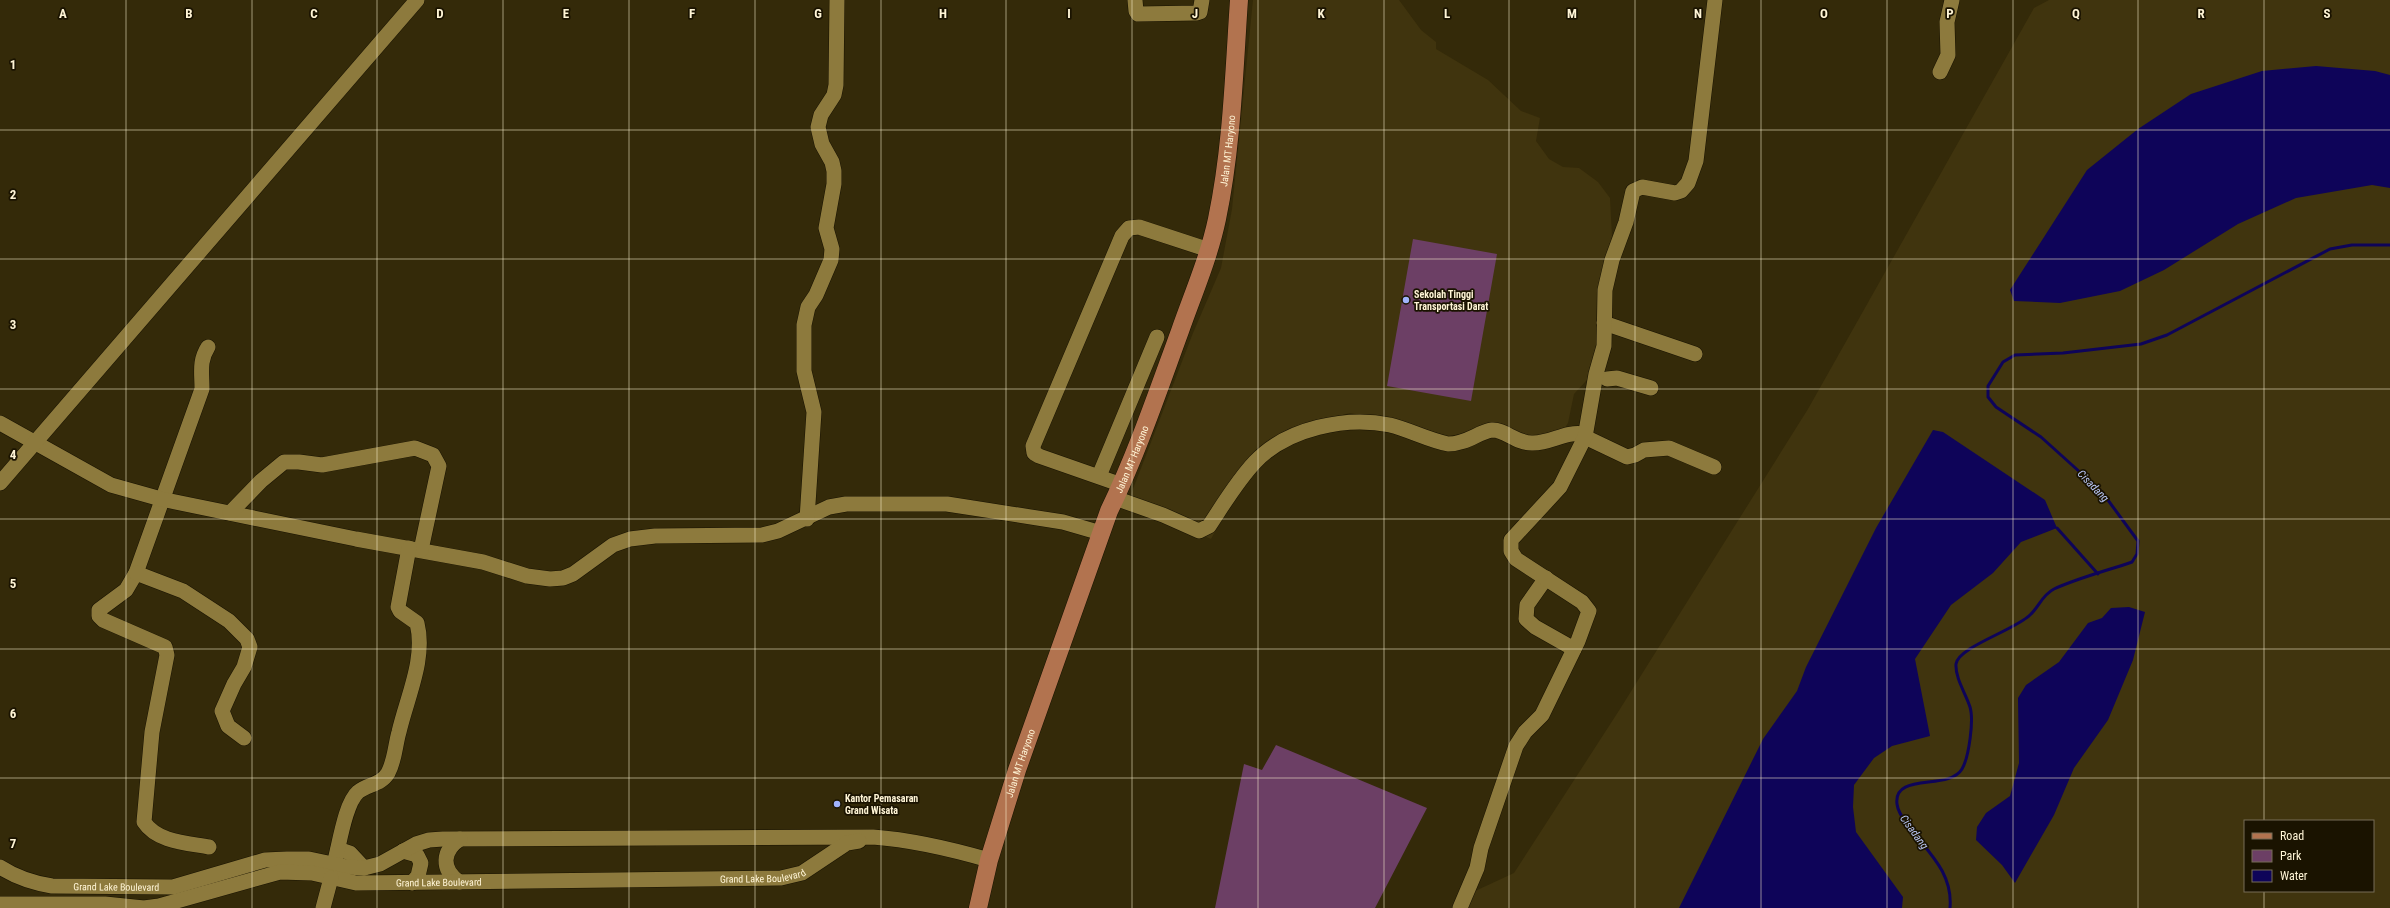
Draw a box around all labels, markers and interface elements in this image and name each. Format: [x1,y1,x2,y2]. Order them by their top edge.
text: A [59,6,67,21]
text: B [185,6,193,21]
text: C [310,6,318,21]
text: D [436,6,444,21]
text: E [563,6,570,21]
text: F [689,6,695,21]
text: G [814,6,822,21]
text: H [939,6,947,21]
text: I [1067,6,1071,21]
text: J [1192,6,1198,21]
text: K [1317,6,1325,21]
text: L [1444,6,1450,21]
text: M [1567,6,1577,21]
text: N [1694,6,1702,21]
text: O [1820,6,1828,21]
text: P [1946,6,1954,21]
text: Q [2072,6,2080,21]
text: R [2197,6,2205,21]
text: S [2323,6,2331,21]
text: 1 [10,57,16,72]
street label: Jalan MT Haryono [1218,115,1237,187]
text: 2 [10,187,17,202]
place label: Sekolah Tinggi Transportasi Darat [1414,289,1488,312]
marker: Sekolah Tinggi Transportasi Darat [1401,295,1411,305]
text: 3 [10,317,16,332]
street label: Jalan MT Haryono [1113,424,1150,494]
text: 4 [10,447,17,462]
water label: Cisadang [2075,467,2112,505]
text: 5 [10,576,17,591]
text: 6 [10,706,17,721]
street label: Jalan MT Haryono [1003,727,1037,799]
place label: Kantor Pemasaran Grand Wisata [845,793,918,816]
marker: Kantor Pemasaran Grand Wisata [832,799,842,809]
water label: Cisadang [1897,812,1931,852]
legend [2244,820,2374,892]
text: Road [2280,829,2304,843]
text: 7 [10,836,17,851]
text: Park [2280,849,2302,863]
street label: Grand Lake Boulevard [720,867,808,884]
text: Water [2280,869,2308,883]
street label: Grand Lake Boulevard [396,876,482,888]
street label: Grand Lake Boulevard [73,881,159,892]

